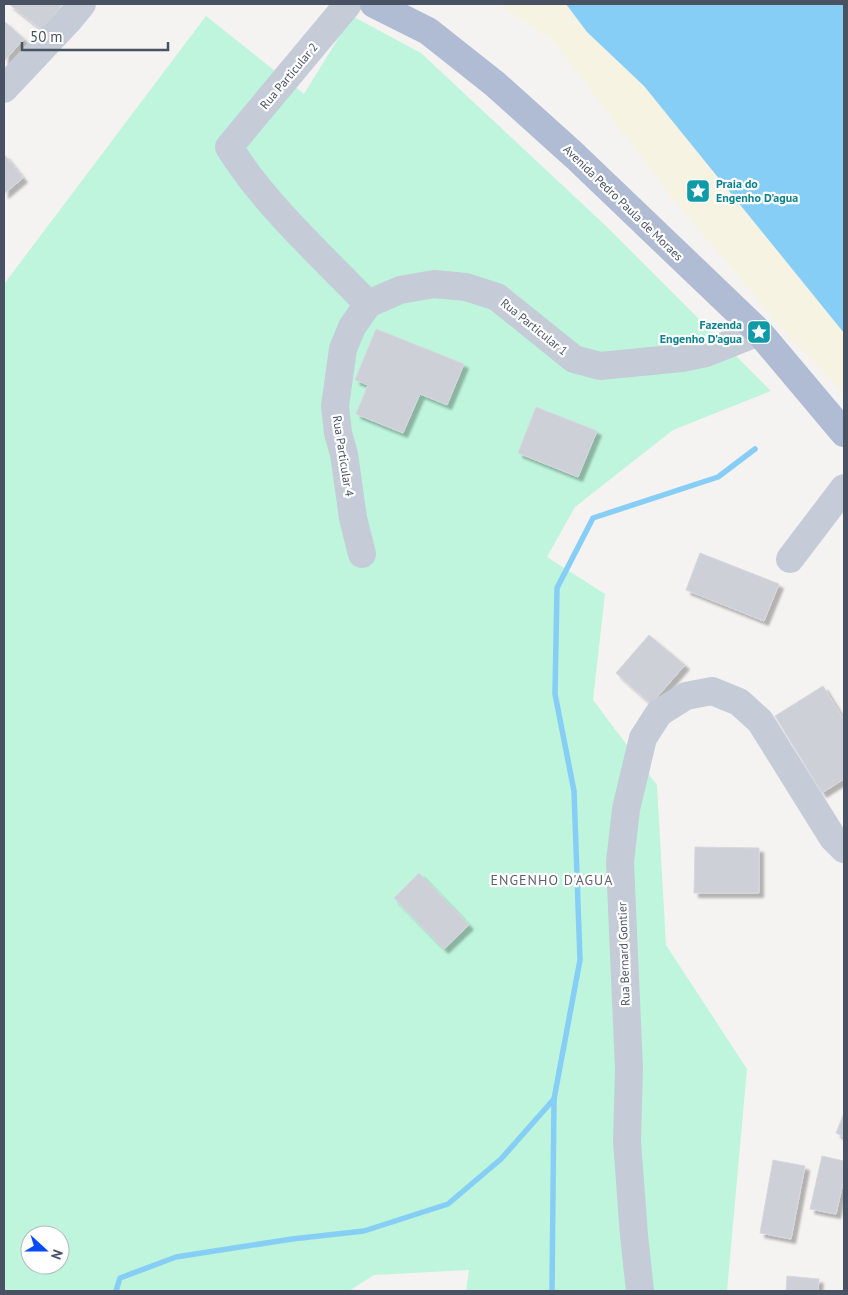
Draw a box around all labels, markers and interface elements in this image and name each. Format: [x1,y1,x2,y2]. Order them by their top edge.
scale bar [22,20,169,52]
text: 50 m [30,27,63,46]
street label: Rua Particular 2 [257,40,321,112]
street label: Avenida Pedro Paula de Moraes [560,141,686,264]
place label: Praia do Engenho D'agua [716,176,798,205]
place icon: Praia do Engenho D'agua [685,178,711,204]
street label: Rua Particular 1 [498,295,571,358]
place label: Fazenda Engenho D'agua [660,317,742,346]
place icon: Fazenda Engenho D'agua [746,319,772,345]
street label: Rua Particular 4 [330,414,357,498]
district label: ENGENHO D'AGUA [491,871,613,889]
street label: Rua Bernard Gontier [614,902,633,1006]
north arrow [20,1225,70,1275]
text: N [47,1247,67,1262]

